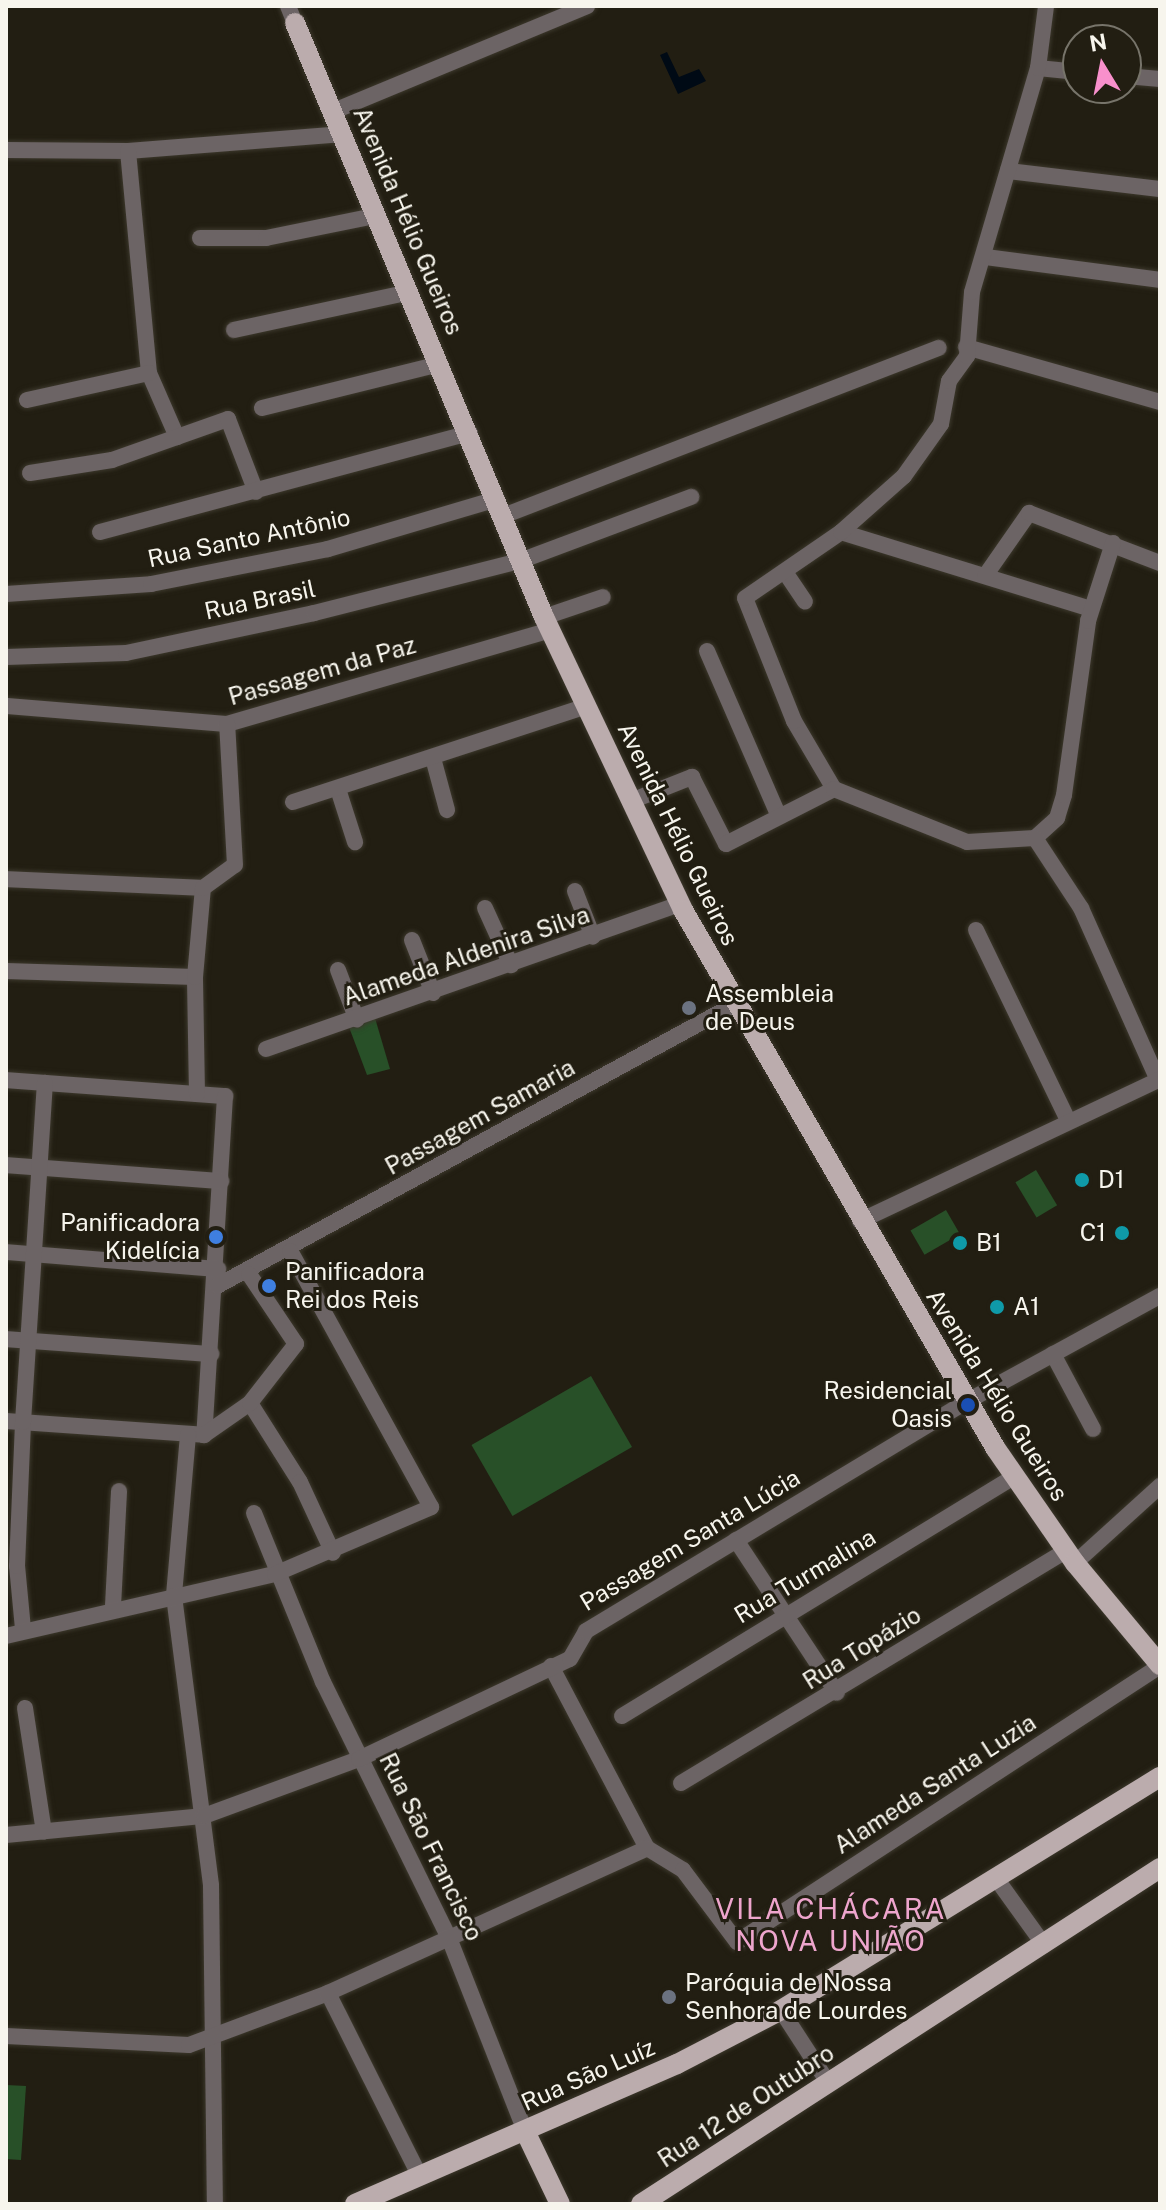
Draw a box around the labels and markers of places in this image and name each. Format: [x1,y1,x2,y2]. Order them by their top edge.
place label: Assembleia de Deus [705,980,834,1036]
marker: Assembleia de Deus [680,999,698,1017]
place label: D1 [1098,1166,1124,1194]
marker: D1 [1073,1171,1091,1189]
place label: Panificadora Kidelícia [60,1209,200,1265]
place label: C1 [1080,1219,1106,1247]
marker: C1 [1113,1224,1131,1242]
marker: Panificadora Kidelícia [207,1228,225,1246]
place label: B1 [976,1229,1002,1257]
marker: B1 [951,1234,969,1252]
place label: Panificadora Rei dos Reis [285,1258,425,1314]
marker: Panificadora Rei dos Reis [260,1277,278,1295]
place label: A1 [1013,1293,1040,1321]
marker: A1 [988,1298,1006,1316]
place label: Residencial Oasis [823,1377,952,1433]
marker: Residencial Oasis [959,1396,977,1414]
place label: Paróquia de Nossa Senhora de Lourdes [685,1969,908,2025]
marker: Paróquia de Nossa Senhora de Lourdes [660,1988,678,2006]

